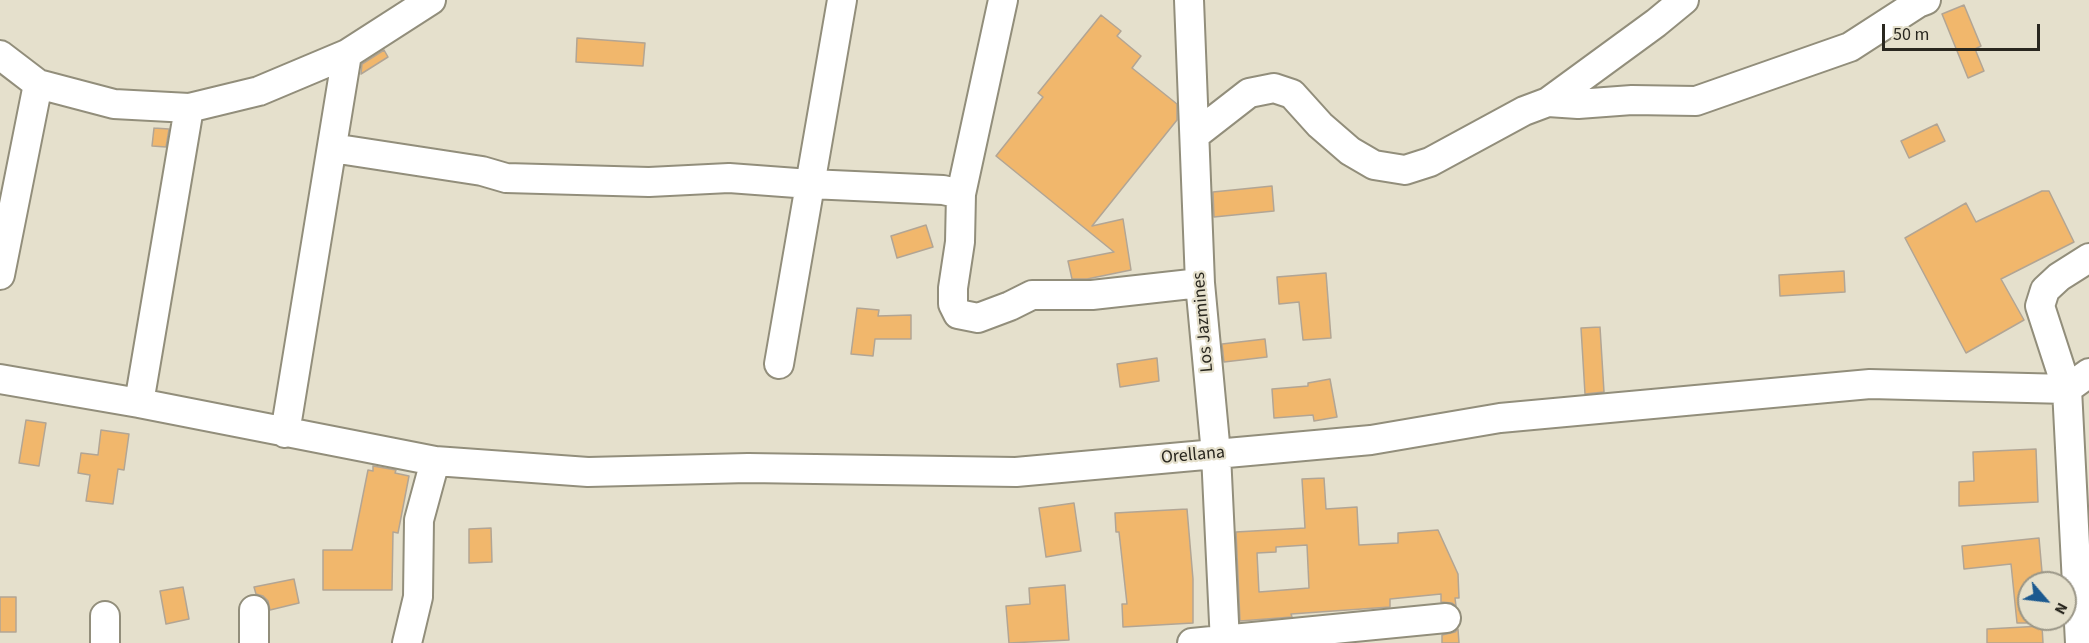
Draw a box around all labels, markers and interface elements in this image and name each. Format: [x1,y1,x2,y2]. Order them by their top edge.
scale bar [1885,12,2042,50]
text: 50 m [1893,22,1929,47]
street label: Los Jazmines [1189,271,1219,373]
street label: Orellana [1160,442,1226,470]
north arrow [2017,571,2077,631]
text: N [2049,599,2073,618]

